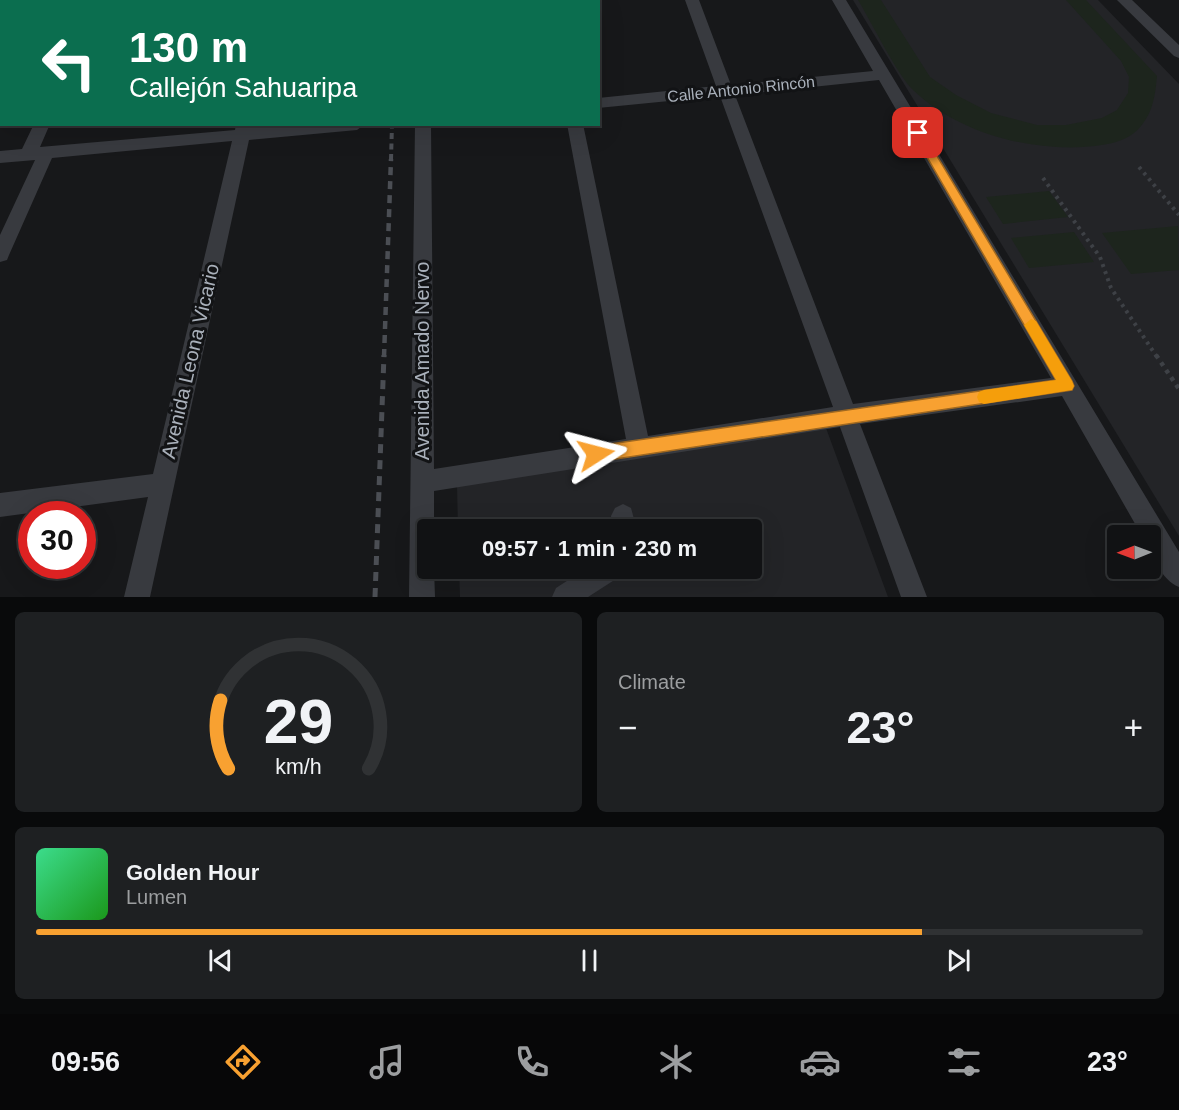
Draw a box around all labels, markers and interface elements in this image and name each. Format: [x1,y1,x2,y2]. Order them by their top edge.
icon: left [30,24,108,102]
text: 130 m [129,24,248,71]
text: Callejón Sahuaripa [129,73,357,103]
street label: Calle Antonio Rincón [666,73,816,105]
pin [892,107,943,158]
icon: arrive [901,116,934,149]
street label: Avenida Leona Vicario [157,261,223,461]
street label: Avenida Amado Nervo [411,262,433,460]
position arrow [564,422,628,486]
speed limit sign: 30 [18,501,96,579]
north arrow [1107,525,1161,579]
map controls [1107,525,1161,579]
text: 09:57 · 1 min · 230 m [482,536,697,561]
text: Climate [618,671,686,693]
text: 29 [264,687,333,756]
text: 23° [846,702,915,753]
text: − [618,709,637,746]
text: + [1124,709,1143,746]
text: km/h [275,755,322,779]
text: Golden Hour [126,860,259,885]
text: Lumen [126,886,187,908]
icon: previous [204,944,237,977]
icon: pause [573,944,606,977]
icon: next [942,944,975,977]
icon: directions [222,1041,264,1083]
icon: music [366,1041,408,1083]
icon: phone [511,1041,553,1083]
icon: climate [655,1041,697,1083]
icon: car [799,1041,841,1083]
icon: filters [943,1041,985,1083]
text: 09:56 [51,1047,120,1077]
text: 23° [1087,1047,1128,1077]

